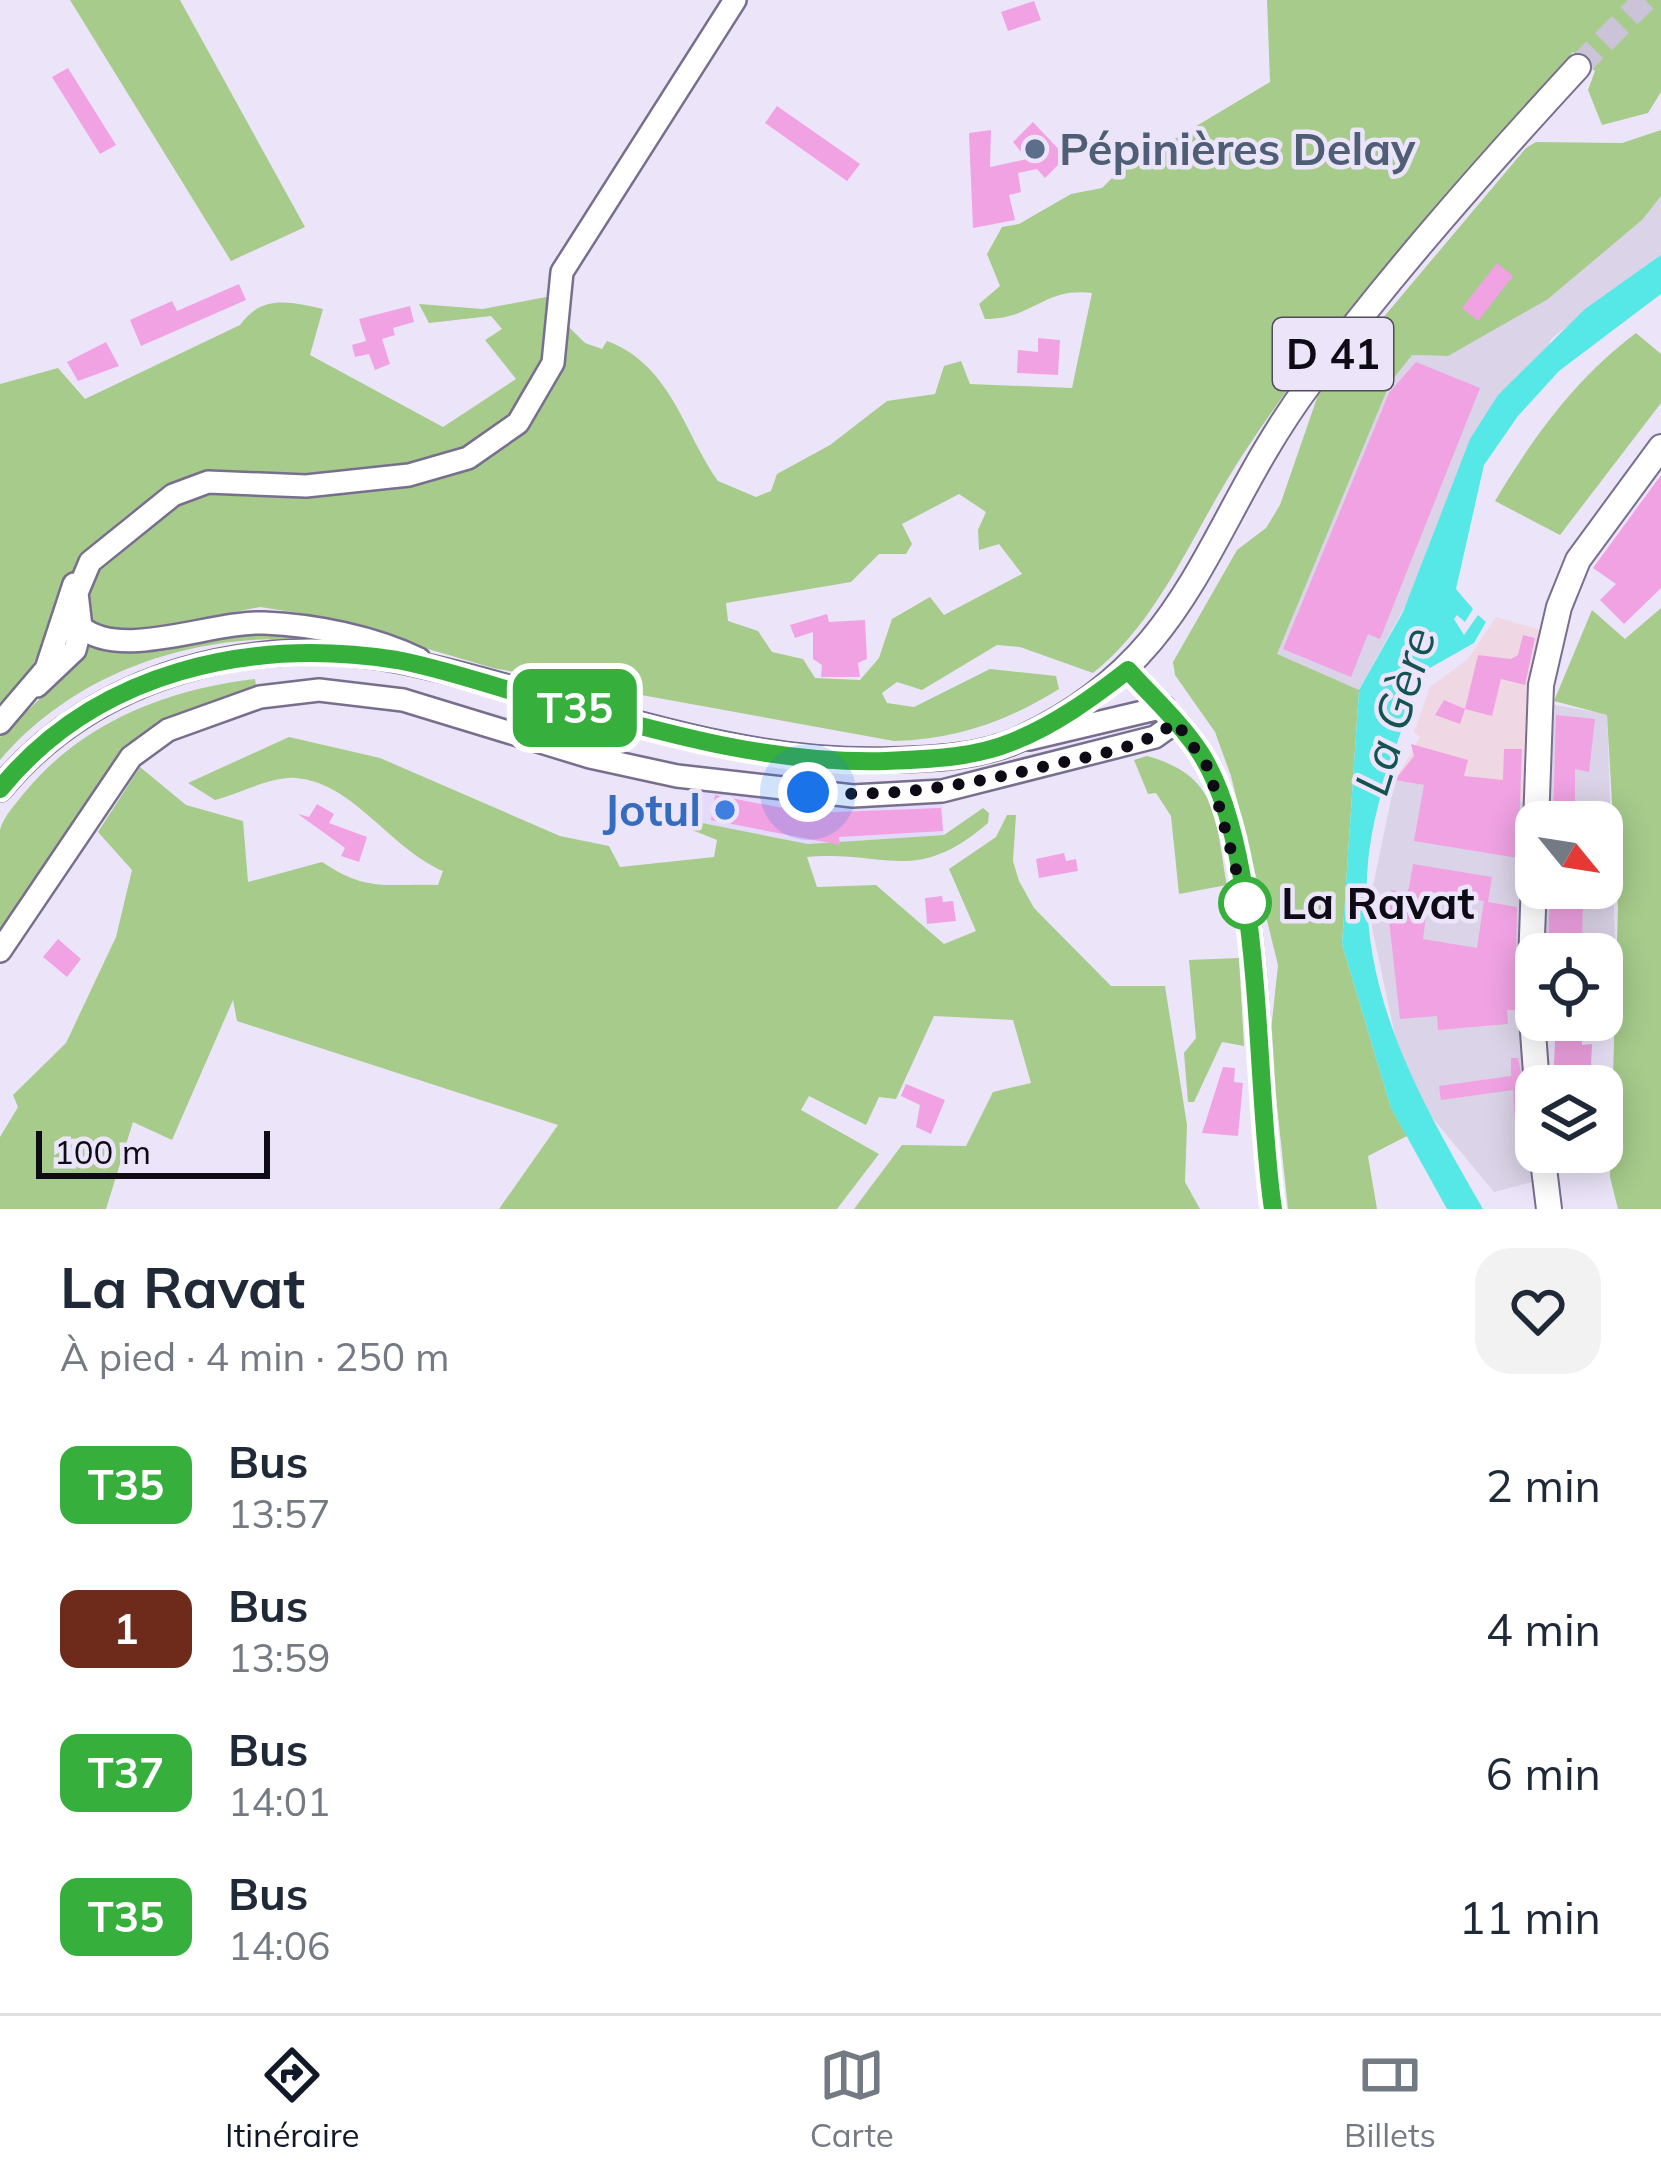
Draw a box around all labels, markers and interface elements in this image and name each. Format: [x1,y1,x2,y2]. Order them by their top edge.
place label: Pépinières Delay [1059,120,1416,176]
marker: Pépinières Delay [1022,136,1048,162]
road number: D 41 [1273,318,1393,390]
water label: La Gère [1340,620,1448,802]
line badge: T35 [506,669,644,747]
text: T35 [537,681,613,734]
your location [778,762,838,822]
place label: Jotul [603,781,701,837]
marker: Jotul [712,797,738,823]
north arrow [1515,801,1623,909]
map controls [1515,801,1623,1173]
place label: La Ravat [1281,874,1474,930]
marker: La Ravat [1220,878,1270,928]
button: locate [1515,933,1623,1041]
button: layers [1515,1065,1623,1173]
scale bar [36,1125,270,1178]
text: 100 m [54,1131,151,1172]
button: heart [1475,1248,1601,1374]
text: La Ravat [60,1251,305,1322]
text: À pied · 4 min · 250 m [60,1332,449,1381]
text: Bus [228,1433,308,1489]
text: 2 min [1486,1457,1601,1513]
text: T35 [88,1458,164,1511]
text: 13:57 [228,1489,331,1538]
text: Bus [228,1577,308,1633]
text: 4 min [1486,1601,1601,1657]
text: 1 [113,1602,139,1655]
text: 13:59 [228,1633,331,1682]
text: Bus [228,1721,308,1777]
text: 6 min [1486,1745,1601,1801]
text: T37 [88,1746,164,1799]
text: 14:01 [228,1777,331,1826]
text: Bus [228,1865,308,1921]
text: 11 min [1459,1889,1601,1945]
text: T35 [88,1890,164,1943]
text: 14:06 [228,1921,331,1970]
tab: Itinéraire [225,2042,360,2155]
tab: Carte [810,2042,894,2155]
tab: Billets [1344,2042,1436,2155]

